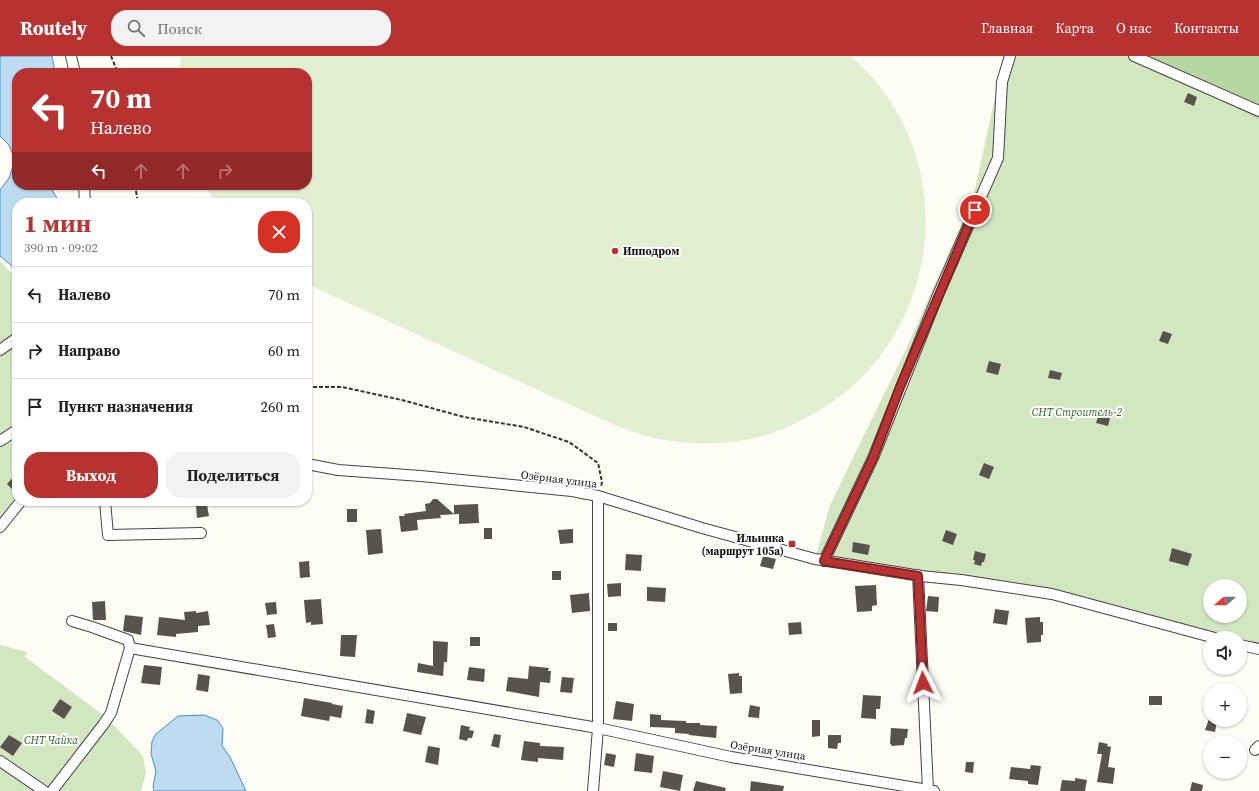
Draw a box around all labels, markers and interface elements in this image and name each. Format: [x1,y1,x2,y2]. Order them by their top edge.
search box [111,10,391,46]
text: Routely [20,15,87,41]
icon: search [125,17,147,39]
text: Поиск [157,18,202,39]
text: Главная [981,18,1033,38]
text: Карта [1055,18,1094,38]
text: О нас [1116,18,1152,38]
text: Контакты [1174,18,1239,38]
text: 70 m [90,79,152,117]
icon: left [24,84,76,136]
text: Налево [90,115,152,140]
icon: left [88,160,110,182]
icon: ahead [130,160,152,182]
icon: ahead [172,160,194,182]
icon: right [214,160,236,182]
pin [958,193,992,227]
icon: arrive [964,199,986,221]
text: 1 мин [24,207,91,240]
button: close [258,211,300,253]
text: 390 m · 09:02 [24,239,98,256]
place label: Ипподром [623,244,679,259]
marker: Ипподром [610,246,620,256]
icon: left [24,284,46,306]
text: Налево [58,284,111,305]
text: 70 m [268,284,300,305]
icon: right [24,340,46,362]
text: Направо [58,340,120,361]
text: 60 m [268,340,300,361]
icon: arrive [24,396,46,418]
text: Пункт назначения [58,396,193,417]
text: 260 m [260,396,300,417]
park label: СНТ Строитель-2 [1032,405,1123,420]
button: Выход [24,452,158,498]
button: Поделиться [166,452,300,498]
street label: Озёрная улица [520,467,598,492]
place label: Ильинка (маршрут 105а) [701,531,784,559]
marker: Ильинка (маршрут 105а) [787,539,797,549]
north arrow [1203,579,1247,623]
map controls [1203,579,1247,779]
button: sound [1203,631,1247,675]
position arrow [902,662,944,704]
button: + [1203,683,1247,727]
park label: СНТ Чайка [24,733,78,748]
button: − [1203,735,1247,779]
street label: Озёрная улица [729,737,807,764]

